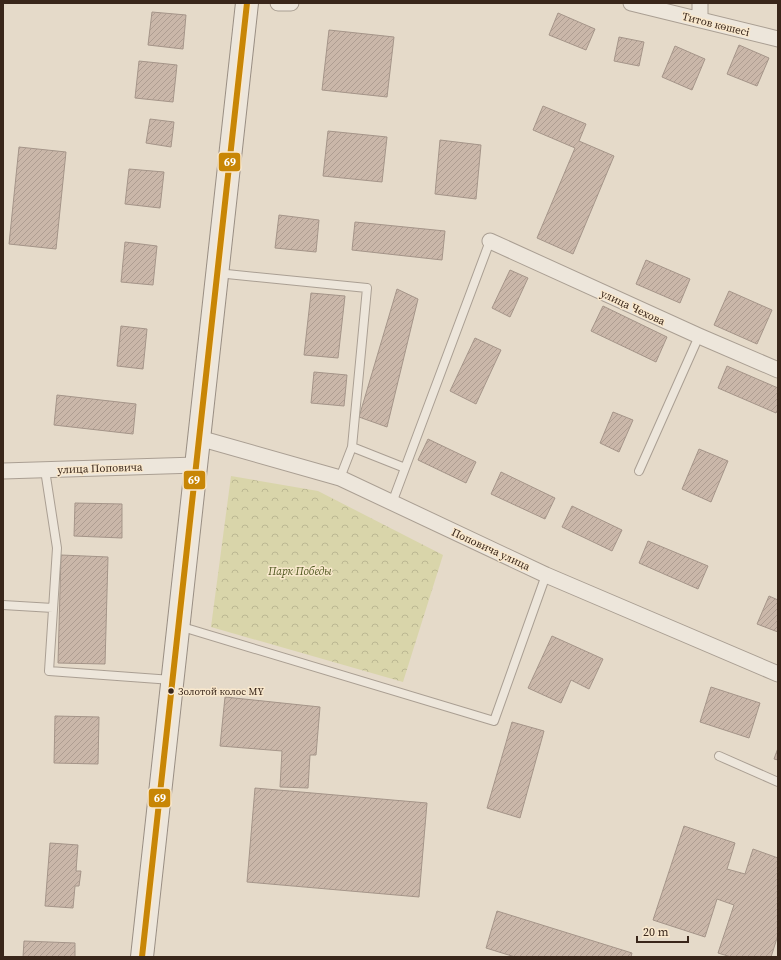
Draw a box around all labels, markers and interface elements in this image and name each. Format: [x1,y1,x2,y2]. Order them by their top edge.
street label: Титов көшесі [681,9,751,40]
line badge: 69 [218,152,241,172]
text: 69 [224,155,236,170]
street label: улица Чехова [598,286,668,329]
street label: улица Поповича [57,460,143,477]
line badge: 69 [183,470,206,490]
text: 69 [188,473,200,488]
street label: Поповича улица [449,525,533,574]
park label: Парк Победы [267,564,332,579]
place label: Золотой колос МҮ [178,685,265,698]
marker: Золотой колос МҮ [166,686,176,696]
line badge: 69 [148,788,171,808]
text: 69 [154,791,166,806]
scale bar [637,918,688,944]
text: 20 m [643,924,669,940]

